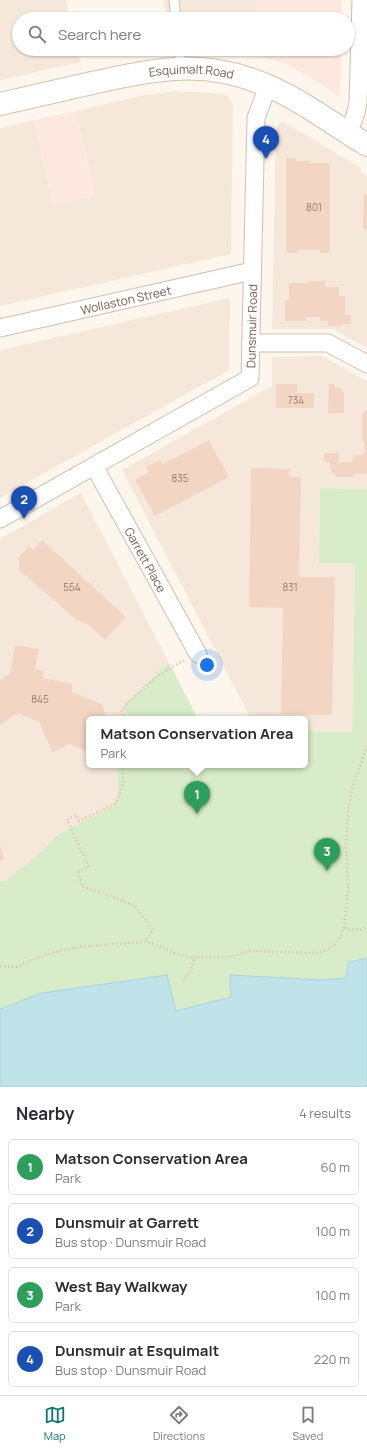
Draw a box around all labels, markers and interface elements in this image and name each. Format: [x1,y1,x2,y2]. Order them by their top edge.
search box [12,12,355,56]
icon: search [26,23,48,45]
text: Search here [58,24,141,45]
street label: Esquimalt Road [148,60,236,82]
pin: 4 [253,126,279,159]
house number: 801 [306,200,322,214]
street label: Wollaston Street [79,281,173,318]
street label: Dunsmuir Road [242,284,261,368]
house number: 734 [288,393,304,407]
house number: 835 [171,471,189,485]
pin: 2 [11,486,37,519]
street label: Garrett Place [121,524,171,595]
house number: 554 [63,580,81,594]
house number: 831 [282,580,298,594]
your location [197,655,217,675]
house number: 845 [31,692,49,706]
popup [86,716,308,768]
text: Matson Conservation Area [101,723,293,744]
text: Park [101,744,126,762]
pin: 1 [184,781,210,814]
pin: 3 [314,838,340,871]
text: Nearby [16,1102,74,1125]
text: 4 results [299,1104,351,1122]
text: Matson Conservation Area [55,1148,248,1169]
text: 1 [27,1158,33,1176]
text: 60 m [320,1158,350,1176]
text: Park [55,1169,81,1187]
text: Dunsmuir at Garrett [55,1212,199,1233]
text: 2 [26,1222,34,1240]
text: 100 m [315,1222,350,1240]
text: Bus stop · Dunsmuir Road [55,1233,206,1251]
text: West Bay Walkway [55,1276,187,1297]
text: 3 [26,1286,34,1304]
text: 100 m [315,1286,350,1304]
text: Park [55,1297,81,1315]
text: Dunsmuir at Esquimalt [55,1340,219,1361]
text: 4 [26,1350,34,1368]
text: 220 m [314,1350,350,1368]
text: Bus stop · Dunsmuir Road [55,1361,206,1379]
tab: Map [44,1404,66,1443]
tab: Directions [153,1404,205,1443]
tab: Saved [292,1404,323,1443]

